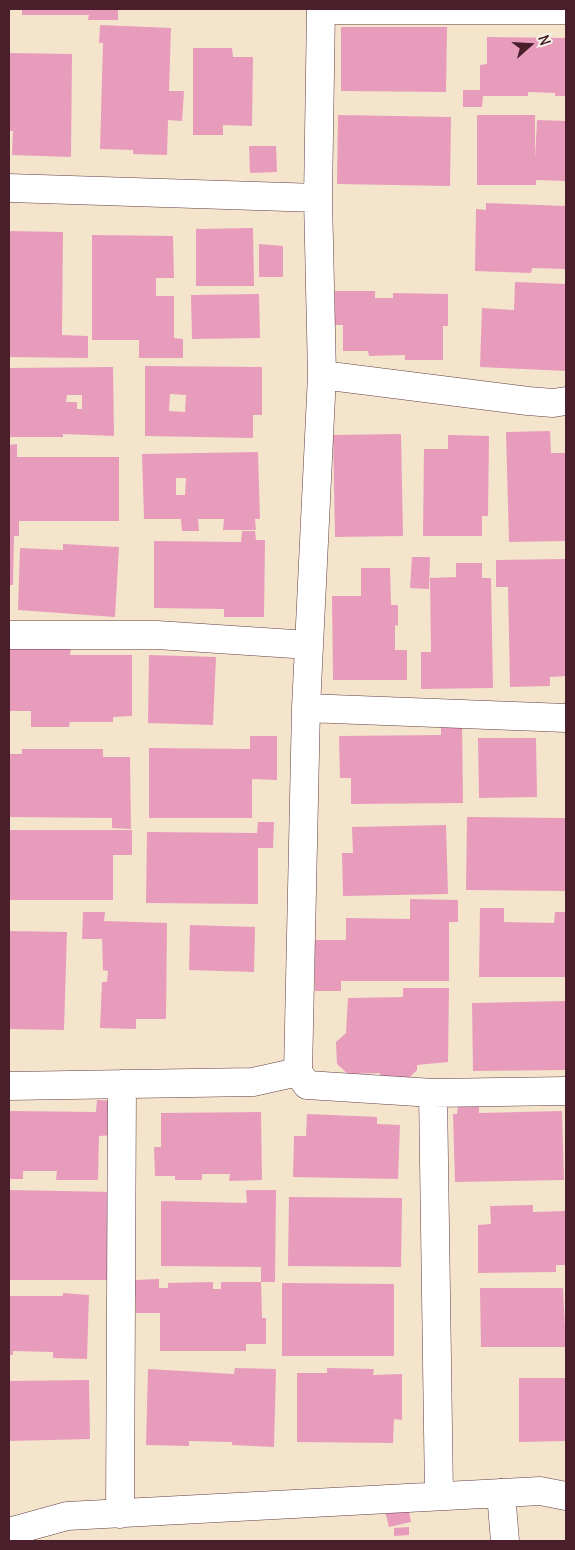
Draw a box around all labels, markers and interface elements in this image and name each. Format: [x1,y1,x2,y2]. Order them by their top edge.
north arrow [505,20,555,70]
text: N [534,33,554,48]

